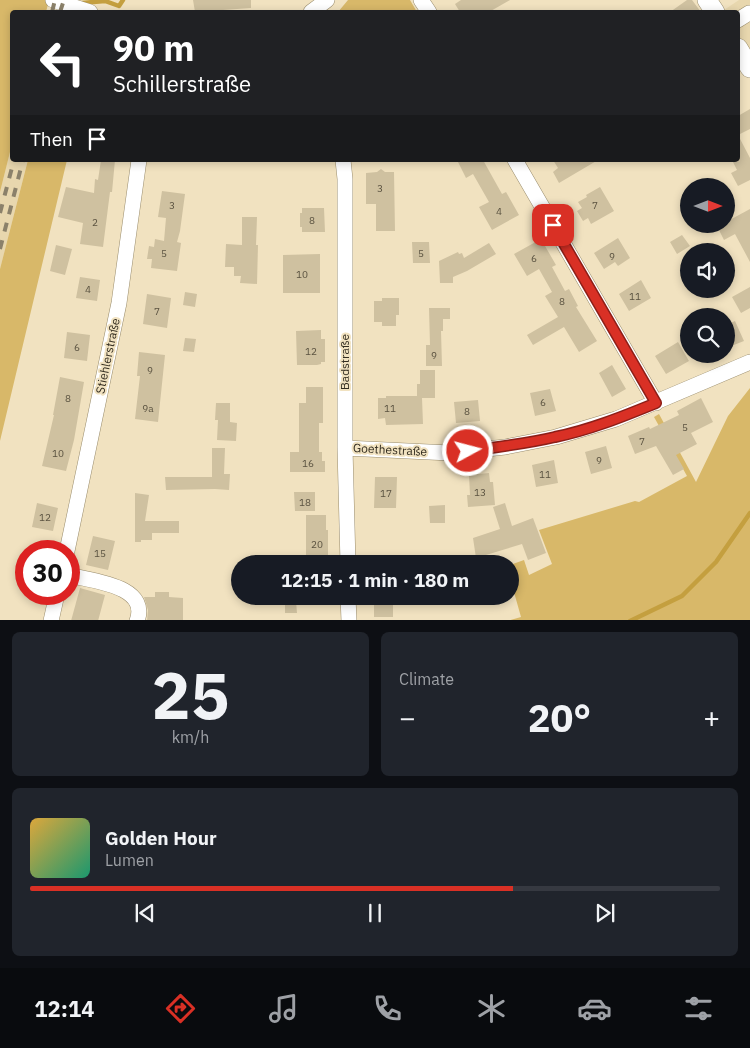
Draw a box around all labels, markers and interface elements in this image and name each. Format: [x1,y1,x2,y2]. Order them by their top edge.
text: 90 m [113,25,195,71]
icon: left [30,30,95,95]
text: Schillerstraße [113,69,251,98]
icon: arrive [83,125,111,153]
text: Then [30,127,73,151]
north arrow [680,178,735,232]
map controls [680,178,735,363]
house number: 3 [377,182,383,195]
house number: 3 [169,199,175,212]
house number: 7 [592,199,598,212]
pin [532,204,574,246]
house number: 4 [496,205,502,218]
icon: arrive [539,211,567,239]
house number: 8 [309,214,315,227]
house number: 2 [92,216,98,229]
button: sound [680,243,735,298]
house number: 5 [161,247,167,260]
house number: 5 [418,247,424,260]
house number: 9 [609,250,615,263]
house number: 6 [531,252,537,265]
house number: 10 [296,268,308,281]
house number: 4 [85,283,91,296]
house number: 11 [629,290,641,303]
house number: 8 [559,295,565,308]
house number: 7 [154,305,160,318]
button: search [680,308,735,363]
street label: Stiehlerstraße [92,316,123,395]
street label: Badstraße [337,333,352,390]
house number: 6 [74,341,80,354]
house number: 12 [305,345,317,358]
house number: 9 [431,349,437,362]
house number: 9 [147,364,153,377]
house number: 8 [65,392,71,405]
house number: 6 [540,396,546,409]
house number: 9a [142,402,154,415]
house number: 11 [384,402,396,415]
house number: 8 [464,405,470,418]
house number: 5 [682,421,688,434]
position arrow [441,424,493,476]
house number: 7 [639,435,645,448]
street label: Goethestraße [353,440,428,459]
house number: 10 [52,447,64,460]
house number: 9 [596,454,602,467]
house number: 16 [302,457,314,470]
house number: 11 [539,468,551,481]
house number: 13 [474,486,486,499]
house number: 17 [380,487,392,500]
house number: 18 [299,496,311,509]
house number: 12 [39,511,51,524]
house number: 20 [311,538,323,551]
speed limit sign: 30 [15,540,80,605]
house number: 15 [94,547,106,560]
text: 12:15 · 1 min · 180 m [281,568,469,592]
text: 25 [151,652,230,737]
text: Climate [399,669,454,689]
text: 20° [528,693,591,742]
text: − [399,699,416,736]
text: + [703,699,720,736]
text: km/h [172,727,209,747]
text: Golden Hour [105,826,217,850]
text: Lumen [105,850,154,870]
icon: previous [131,899,159,927]
icon: pause [361,899,389,927]
icon: next [591,899,619,927]
icon: directions [163,991,198,1026]
icon: music [266,991,301,1026]
icon: phone [370,991,405,1026]
icon: climate [474,991,509,1026]
icon: car [577,991,612,1026]
icon: filters [681,991,716,1026]
text: 12:14 [34,994,94,1023]

